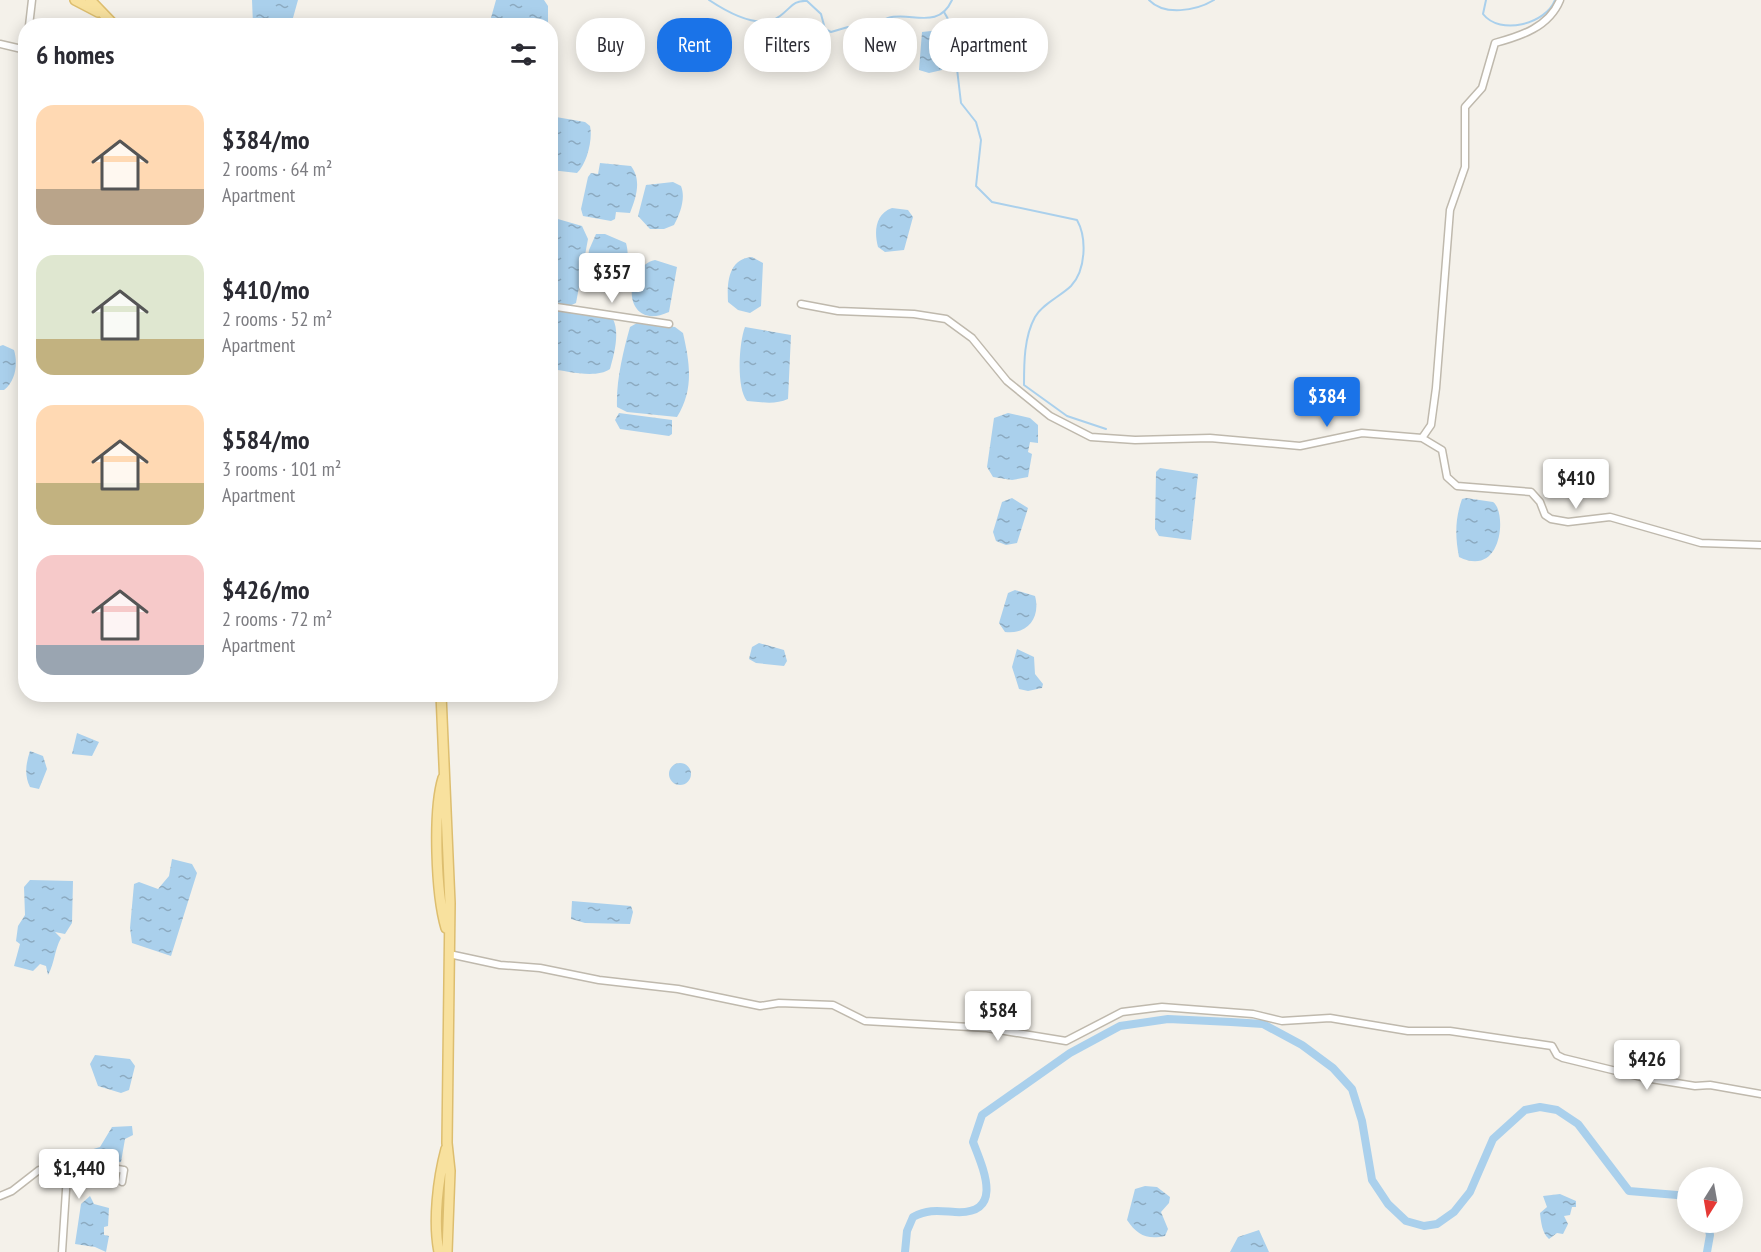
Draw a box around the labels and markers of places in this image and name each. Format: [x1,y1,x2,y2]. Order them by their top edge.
pin: $357 [576,253,648,304]
pin: $384 [1291,377,1363,428]
pin: $410 [1540,459,1612,510]
pin: $584 [962,991,1034,1042]
pin: $426 [1611,1040,1683,1091]
pin: $1,440 [30,1149,128,1200]

